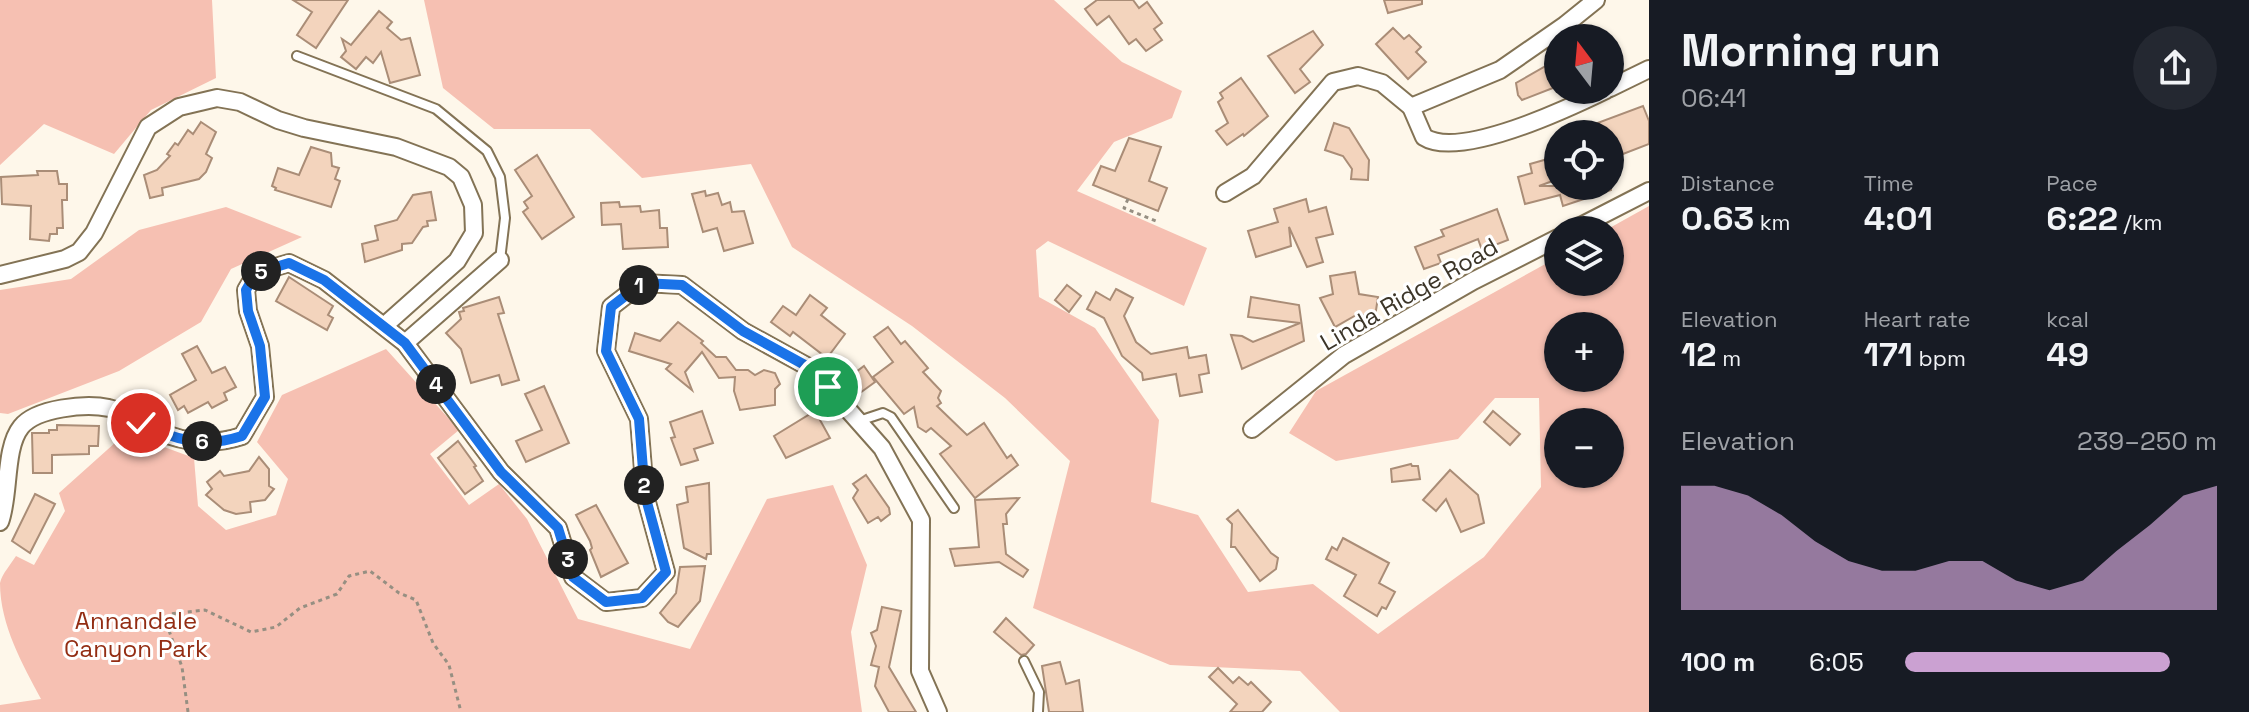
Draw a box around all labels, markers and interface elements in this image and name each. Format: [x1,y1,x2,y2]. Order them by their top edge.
text: Morning run [1681,23,1941,79]
north arrow [1544,24,1624,104]
map controls [1544,24,1624,488]
button: share [2133,26,2217,110]
text: 06:41 [1681,81,1747,115]
button: locate [1544,120,1624,200]
text: Distance [1681,169,1775,197]
text: Time [1864,169,1914,197]
text: Pace [2046,169,2098,197]
text: 0.63 [1681,197,1754,240]
text: 4:01 [1864,197,1933,240]
text: 6:22 [2046,197,2118,240]
text: km [1754,208,1791,236]
text: /km [2118,208,2162,236]
button: layers [1544,216,1624,296]
street label: Linda Ridge Road [1315,231,1503,357]
pin: 5 [241,251,281,291]
text: 5 [254,257,268,285]
pin: 1 [619,265,659,305]
text: 1 [634,271,644,299]
text: Elevation [1681,305,1777,333]
text: Heart rate [1864,305,1970,333]
text: kcal [2046,305,2089,333]
button: + [1544,312,1624,392]
text: 12 [1681,333,1717,376]
text: 171 [1864,333,1913,376]
text: 49 [2046,333,2089,376]
text: m [1717,344,1741,372]
text: bpm [1913,344,1966,372]
pin [794,353,862,421]
pin: 4 [416,364,456,404]
icon: arrive [806,365,850,409]
text: 4 [429,370,443,398]
pin [107,389,175,457]
icon: check [119,401,163,445]
button: − [1544,408,1624,488]
pin: 6 [182,421,222,461]
text: Elevation [1681,424,1795,458]
text: 239–250 m [2077,424,2217,458]
text: 6 [195,427,209,455]
pin: 2 [624,465,664,505]
text: 2 [637,471,651,499]
pin: 3 [548,539,588,579]
text: 3 [561,545,575,573]
park label: Annandale Canyon Park [64,605,208,664]
text: 100 m [1681,645,1755,679]
text: 6:05 [1809,645,1864,679]

